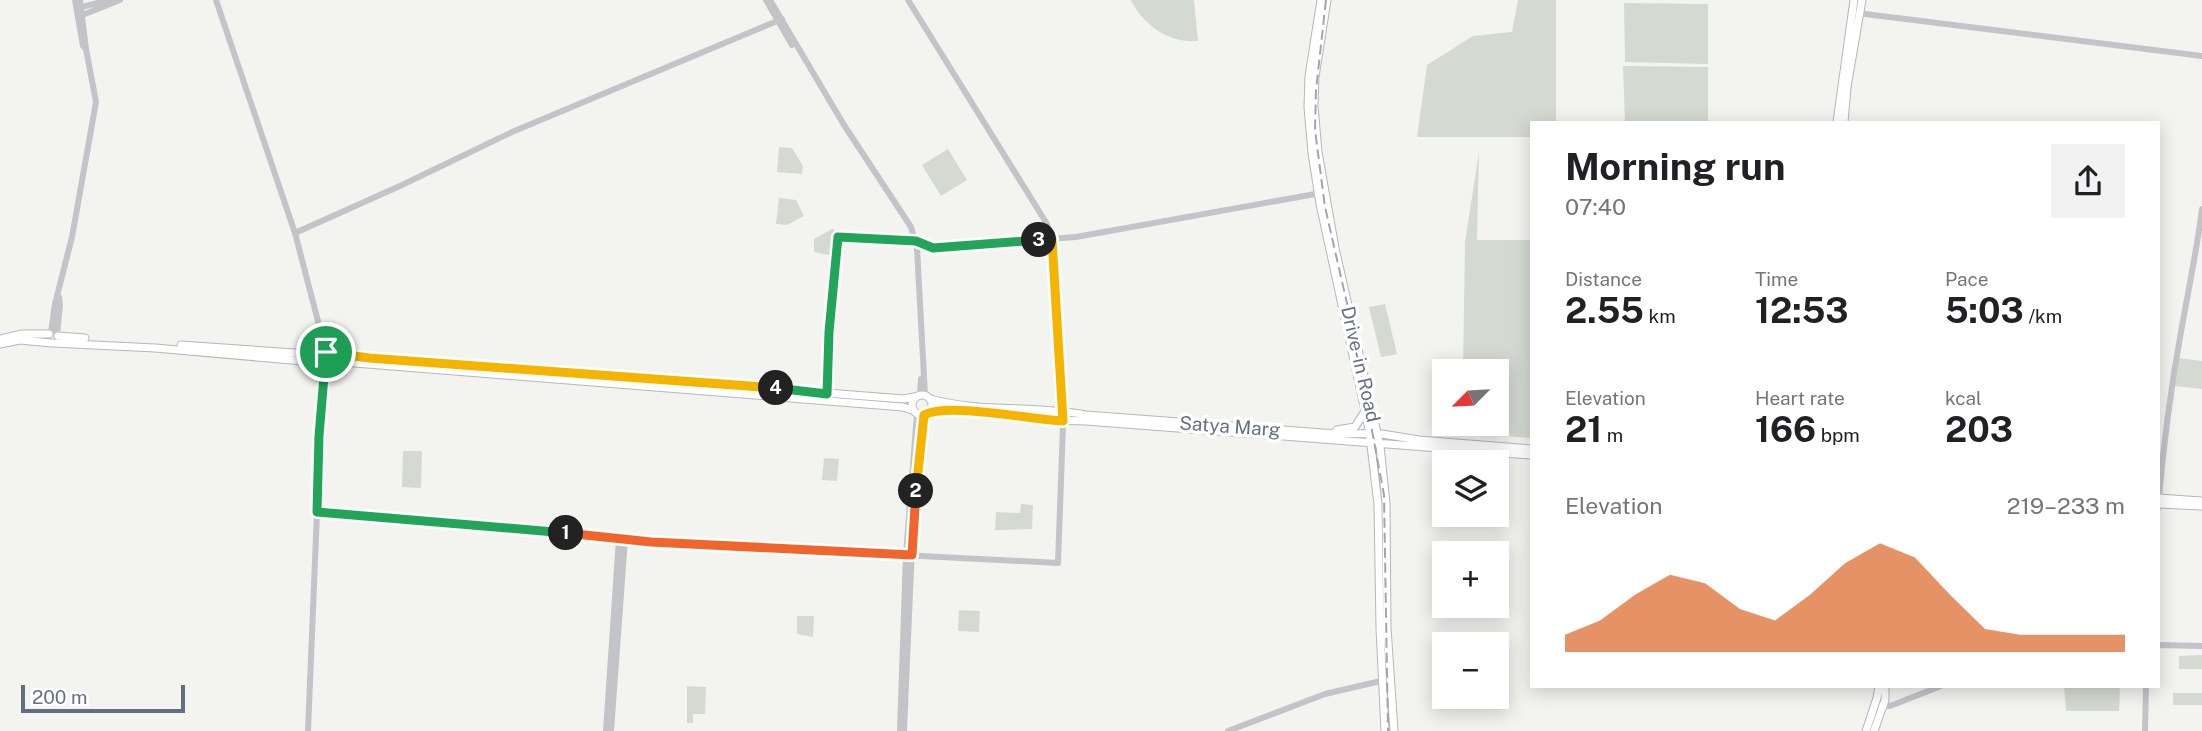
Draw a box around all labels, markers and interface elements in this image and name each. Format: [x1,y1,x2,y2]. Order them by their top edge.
text: Morning run [1565,144,1786,189]
button: share [2051,144,2125,218]
text: 07:40 [1565,193,1626,220]
pin: 3 [1021,222,1056,258]
text: 3 [1032,228,1045,250]
text: Distance [1565,268,1642,290]
text: Time [1755,268,1798,290]
text: Pace [1945,268,1988,290]
text: 2.55 [1565,290,1644,331]
text: 12:53 [1755,290,1849,331]
text: 5:03 [1945,290,2024,331]
street label: Drive-in Road [1337,304,1385,424]
text: km [1644,305,1676,327]
text: /km [2024,305,2062,327]
pin [296,322,356,382]
icon: arrive [307,333,345,371]
north arrow [1432,359,1508,436]
map controls [1432,359,1509,709]
pin: 4 [758,370,794,406]
text: 4 [769,376,782,398]
text: Elevation [1565,387,1646,409]
text: Heart rate [1755,387,1845,409]
text: kcal [1945,387,1982,409]
text: 21 [1565,409,1602,450]
text: 166 [1755,409,1816,450]
text: 203 [1945,409,2013,450]
street label: Satya Marg [1179,411,1282,441]
text: m [1602,424,1623,446]
text: bpm [1816,424,1860,446]
button: layers [1432,450,1509,527]
pin: 2 [898,474,934,508]
text: 2 [909,479,922,501]
text: Elevation [1565,492,1663,519]
text: 219–233 m [2007,492,2125,519]
pin: 1 [548,516,584,550]
text: 1 [561,521,570,543]
button: + [1432,541,1509,618]
button: − [1432,632,1509,709]
scale bar [21,682,186,714]
text: 200 m [32,686,88,708]

